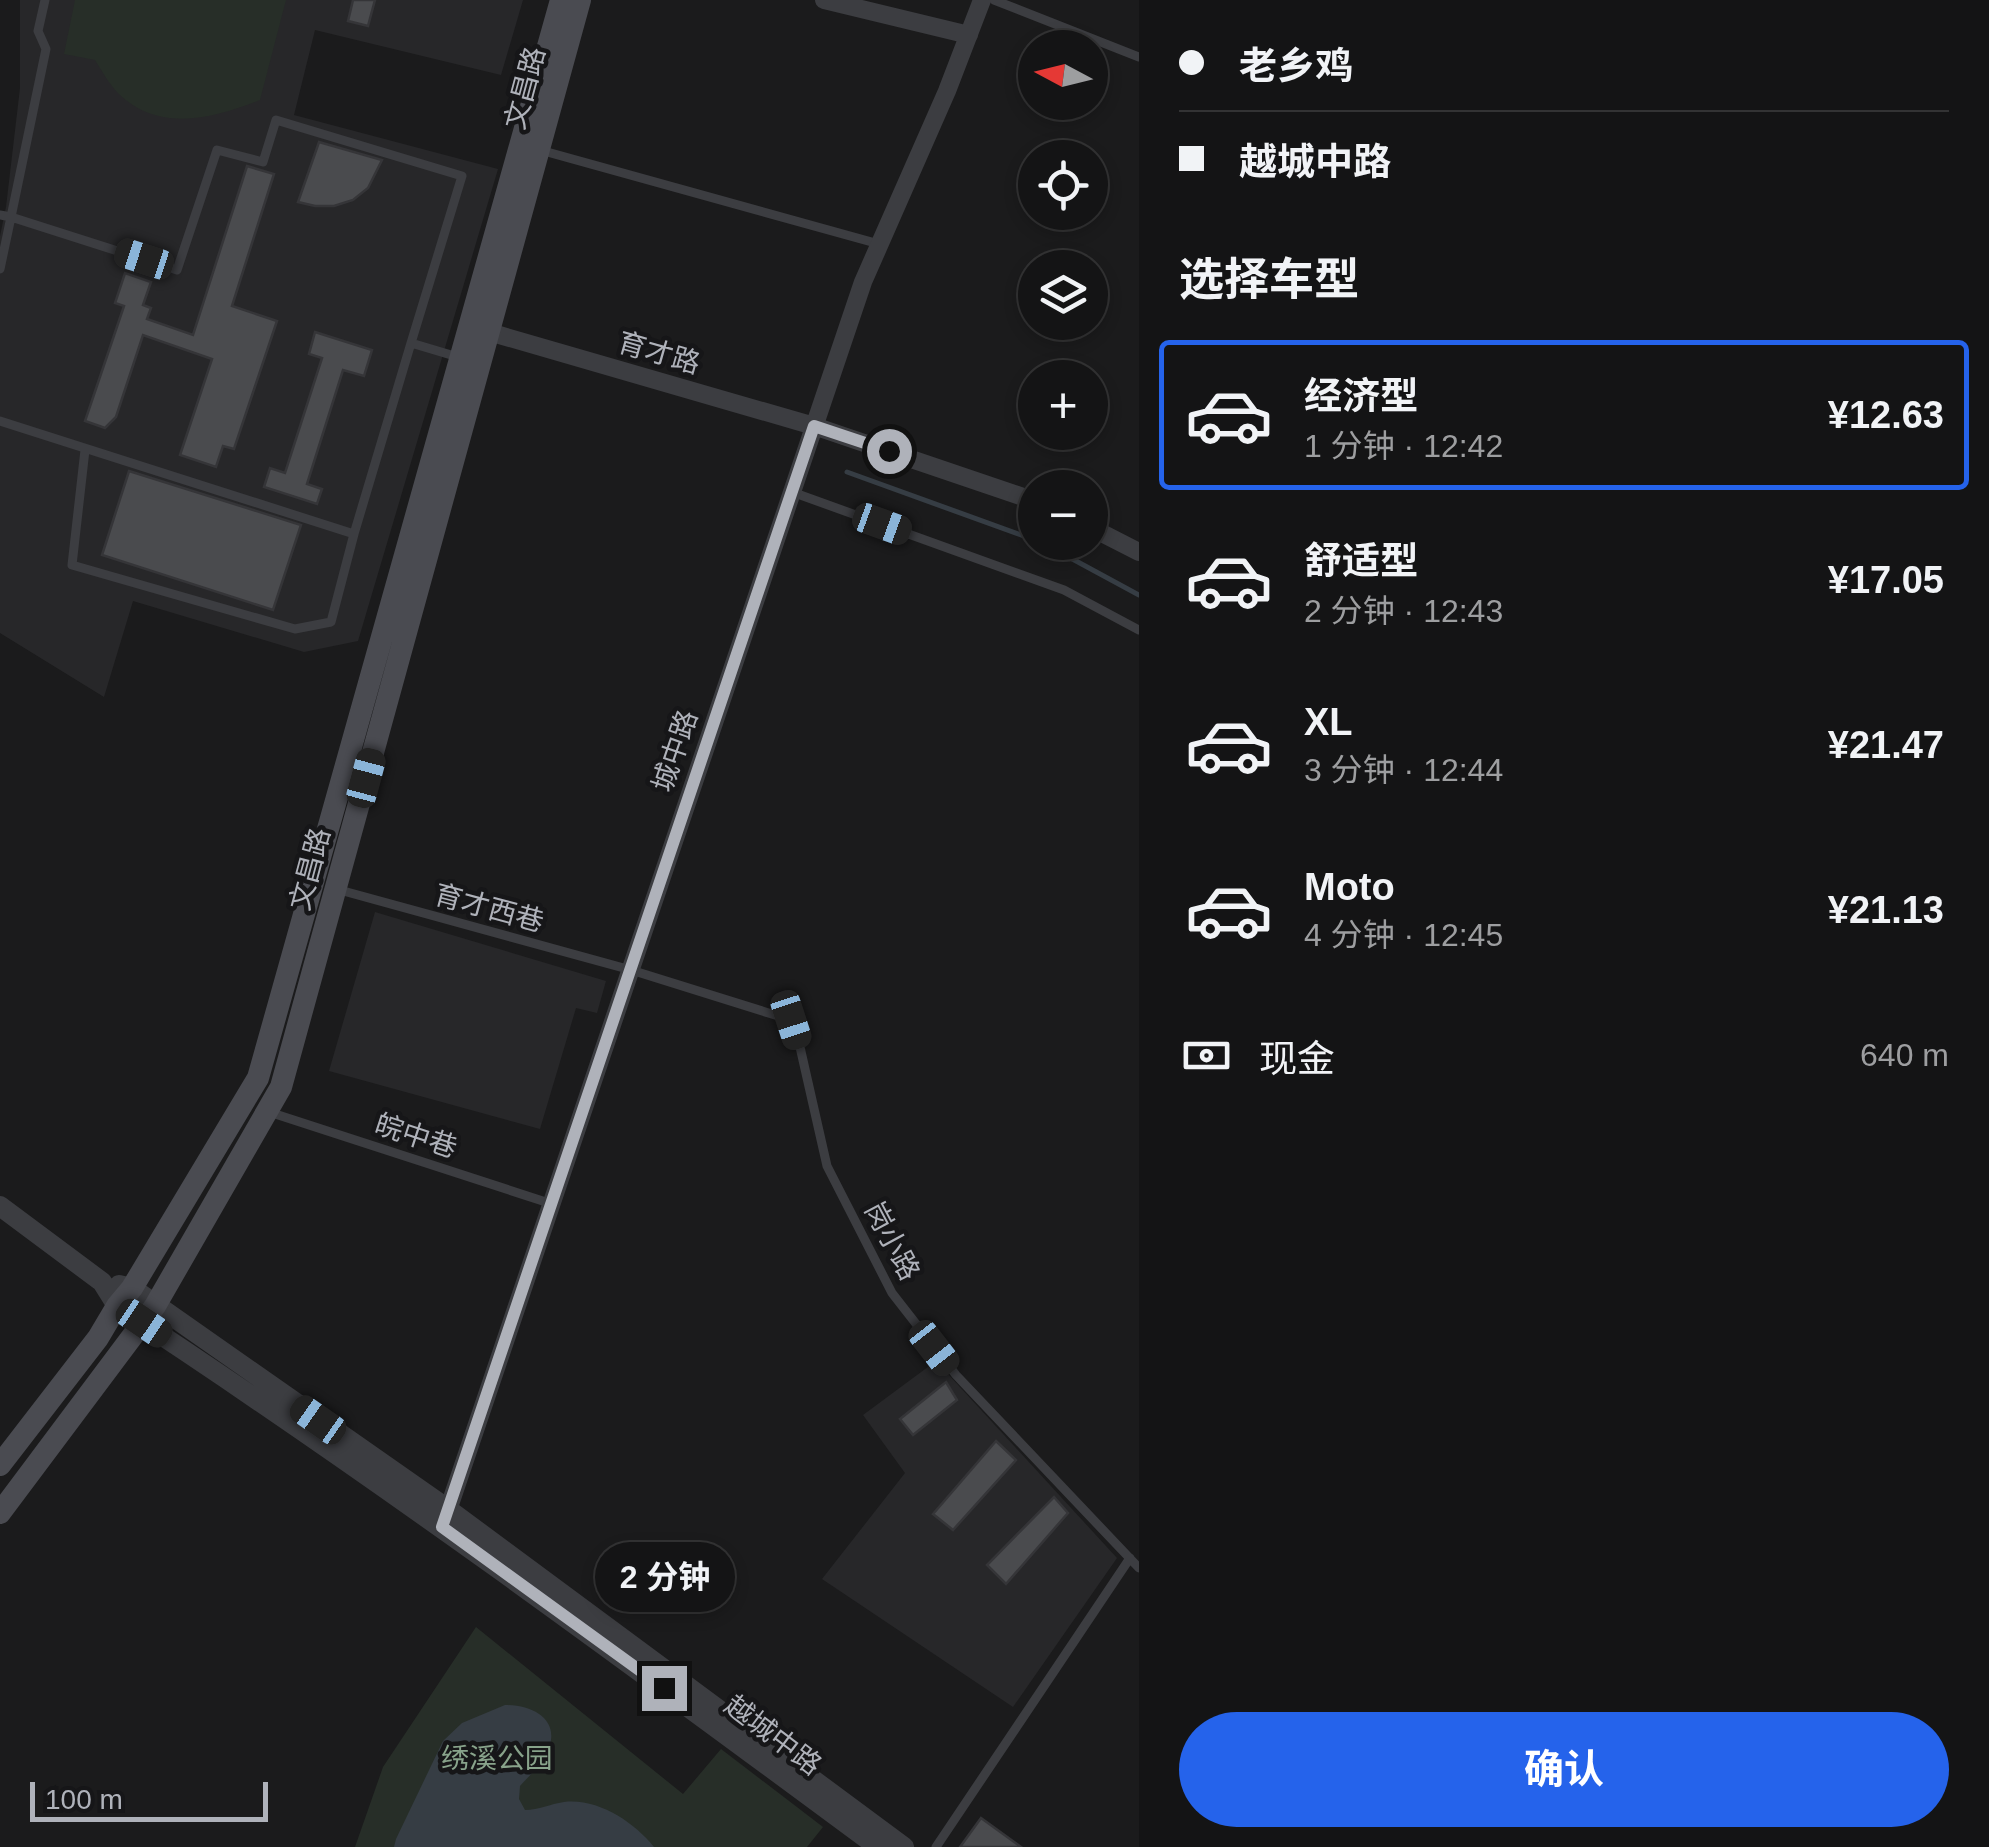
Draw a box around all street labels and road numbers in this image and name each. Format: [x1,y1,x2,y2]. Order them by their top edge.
street label: 文昌路 [499,43,551,133]
street label: 育才路 [614,327,704,379]
street label: 城中路 [647,706,703,796]
street label: 文昌路 [284,824,336,914]
street label: 育才西巷 [431,879,547,937]
street label: 皖中巷 [371,1108,461,1164]
street label: 岗小路 [859,1197,925,1285]
street label: 越城中路 [719,1689,827,1781]

